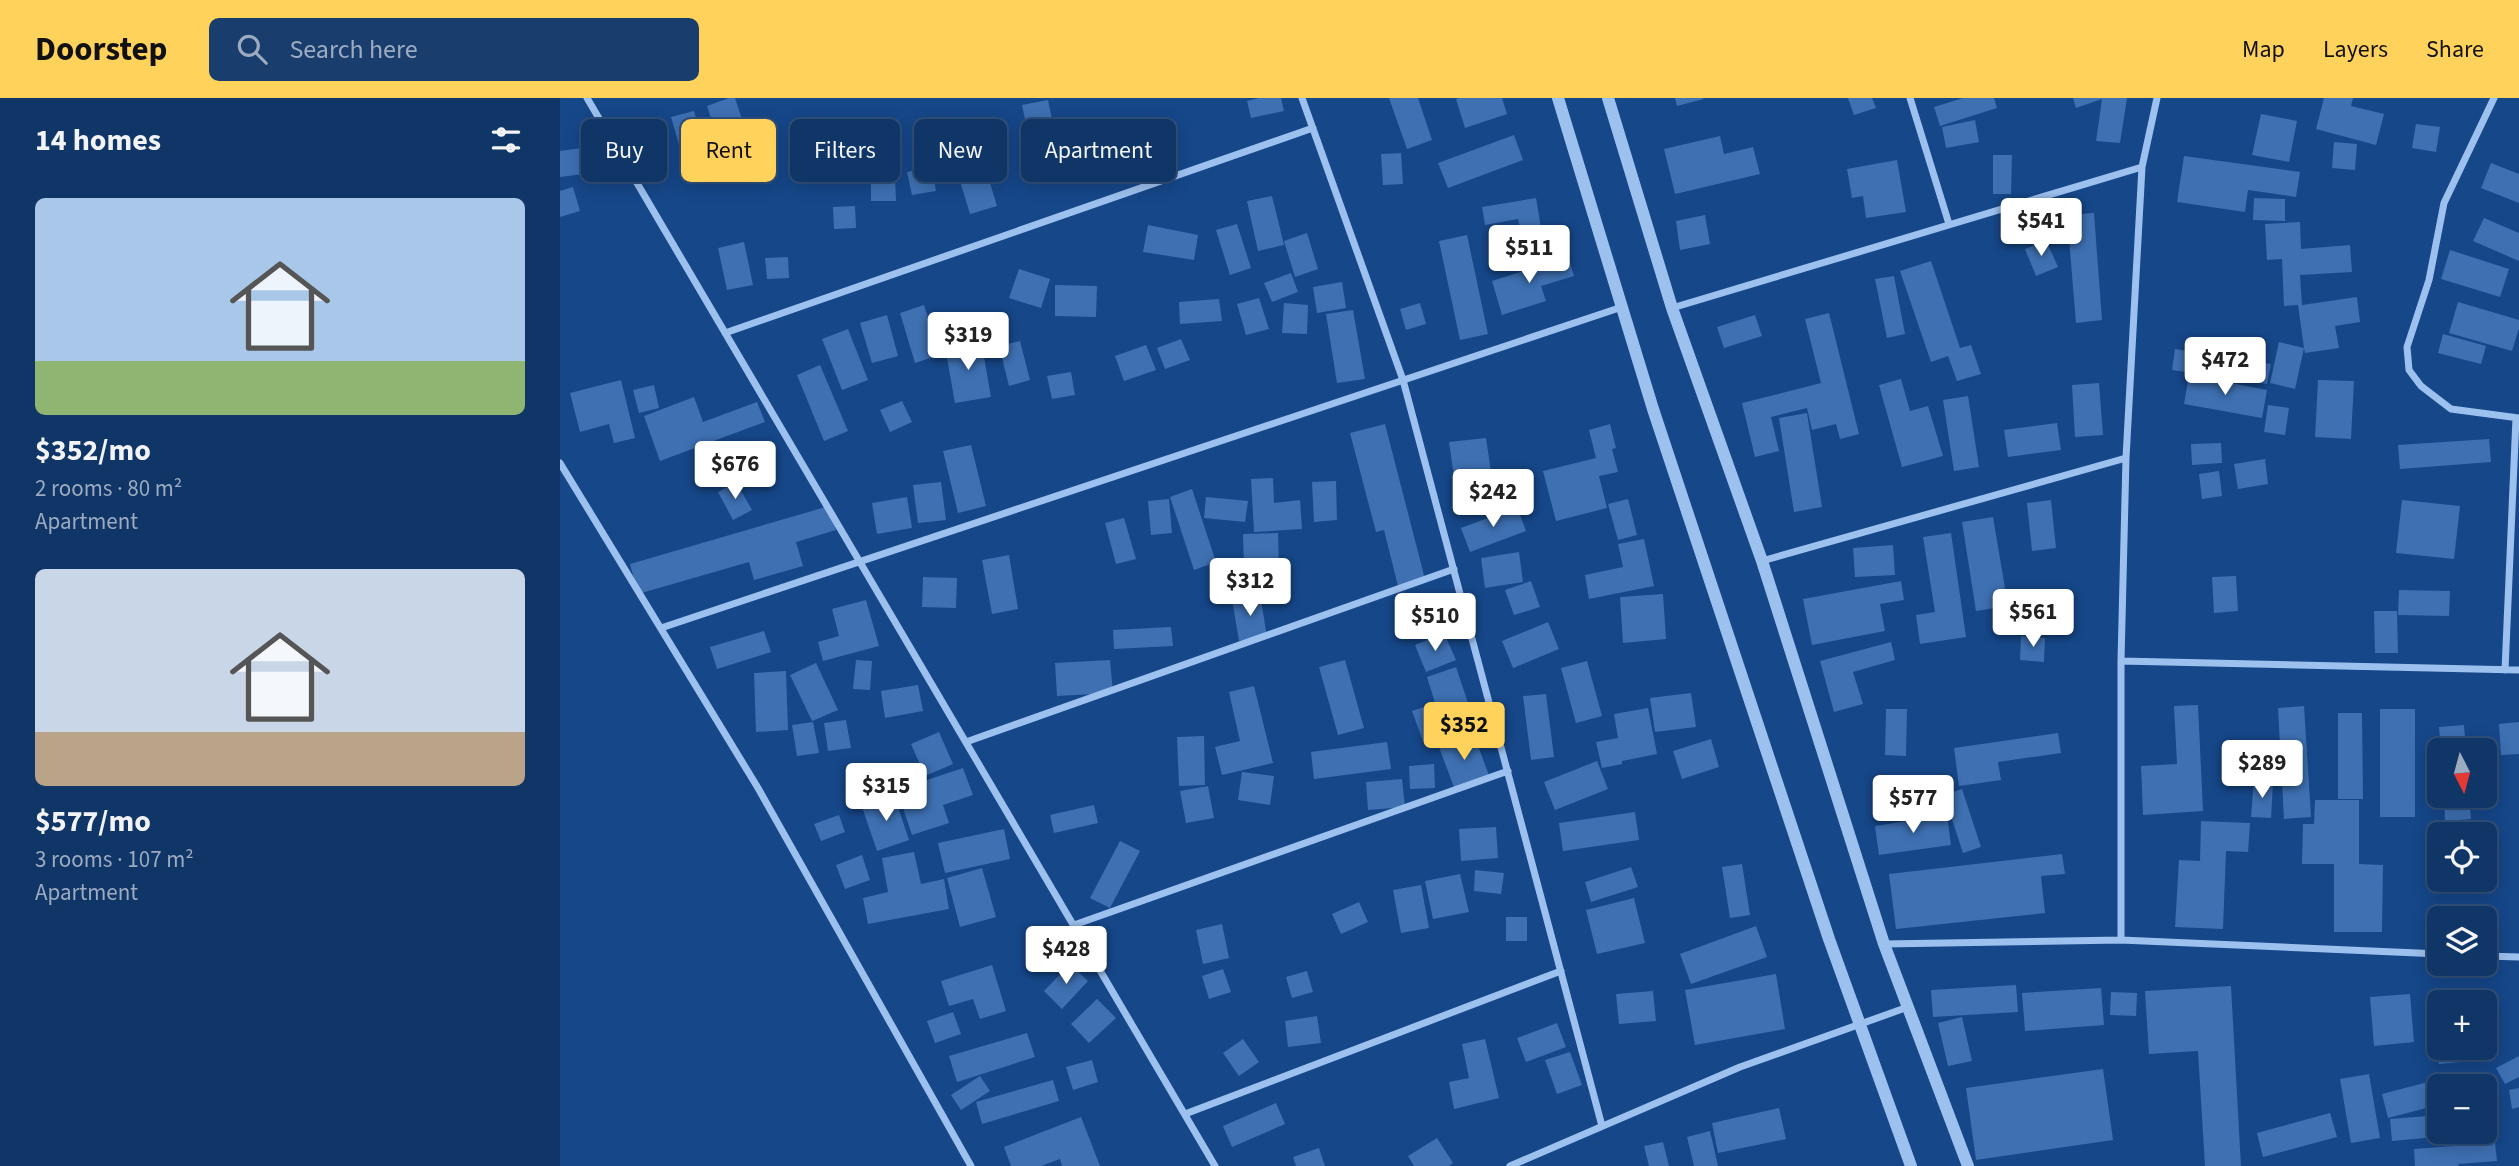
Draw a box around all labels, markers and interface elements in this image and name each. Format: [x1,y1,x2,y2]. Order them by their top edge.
search box [209,18,699,81]
text: Doorstep [35,26,167,73]
icon: search [233,30,271,68]
text: Search here [289,31,418,68]
text: Map [2242,32,2285,67]
text: Layers [2323,32,2388,67]
text: Share [2426,32,2484,67]
text: 14 homes [35,119,161,162]
chip: Buy [581,119,667,182]
chip: Rent [681,119,776,182]
chip: Filters [790,119,900,182]
chip: New [914,119,1007,182]
chip: Apartment [1021,119,1176,182]
icon: filters [487,121,525,159]
pin: $541 [2000,198,2082,258]
text: $541 [2017,204,2065,237]
pin: $511 [1488,226,1570,285]
text: $511 [1505,231,1553,264]
icon: home [217,243,343,369]
pin: $319 [927,313,1009,372]
text: $319 [944,318,992,351]
pin: $472 [2184,338,2266,397]
text: $472 [2201,343,2249,376]
text: $352/mo [35,429,151,472]
pin: $676 [694,442,776,501]
text: $676 [711,447,759,480]
pin: $242 [1452,470,1534,529]
text: 2 rooms · 80 m² [35,472,182,505]
text: $242 [1469,475,1517,508]
text: Apartment [35,505,138,538]
pin: $312 [1209,559,1291,618]
text: $312 [1226,564,1274,597]
pin: $561 [1992,589,2074,649]
pin: $510 [1394,594,1476,653]
text: $561 [2009,595,2057,628]
text: $510 [1411,599,1459,632]
icon: home [217,614,343,740]
pin: $352 [1423,702,1505,762]
text: $352 [1440,708,1488,741]
north arrow [2427,738,2497,808]
map controls [2427,738,2497,1144]
pin: $289 [2221,740,2303,800]
text: $289 [2238,746,2286,779]
pin: $315 [845,764,927,823]
text: $315 [862,769,910,802]
pin: $577 [1872,776,1954,835]
text: $577 [1889,781,1937,814]
text: $577/mo [35,800,151,843]
button: locate [2427,822,2497,892]
text: 3 rooms · 107 m² [35,843,194,876]
text: Apartment [35,876,138,909]
button: layers [2427,906,2497,976]
pin: $428 [1025,926,1107,986]
text: $428 [1042,932,1090,965]
button: + [2427,990,2497,1060]
button: − [2427,1074,2497,1144]

